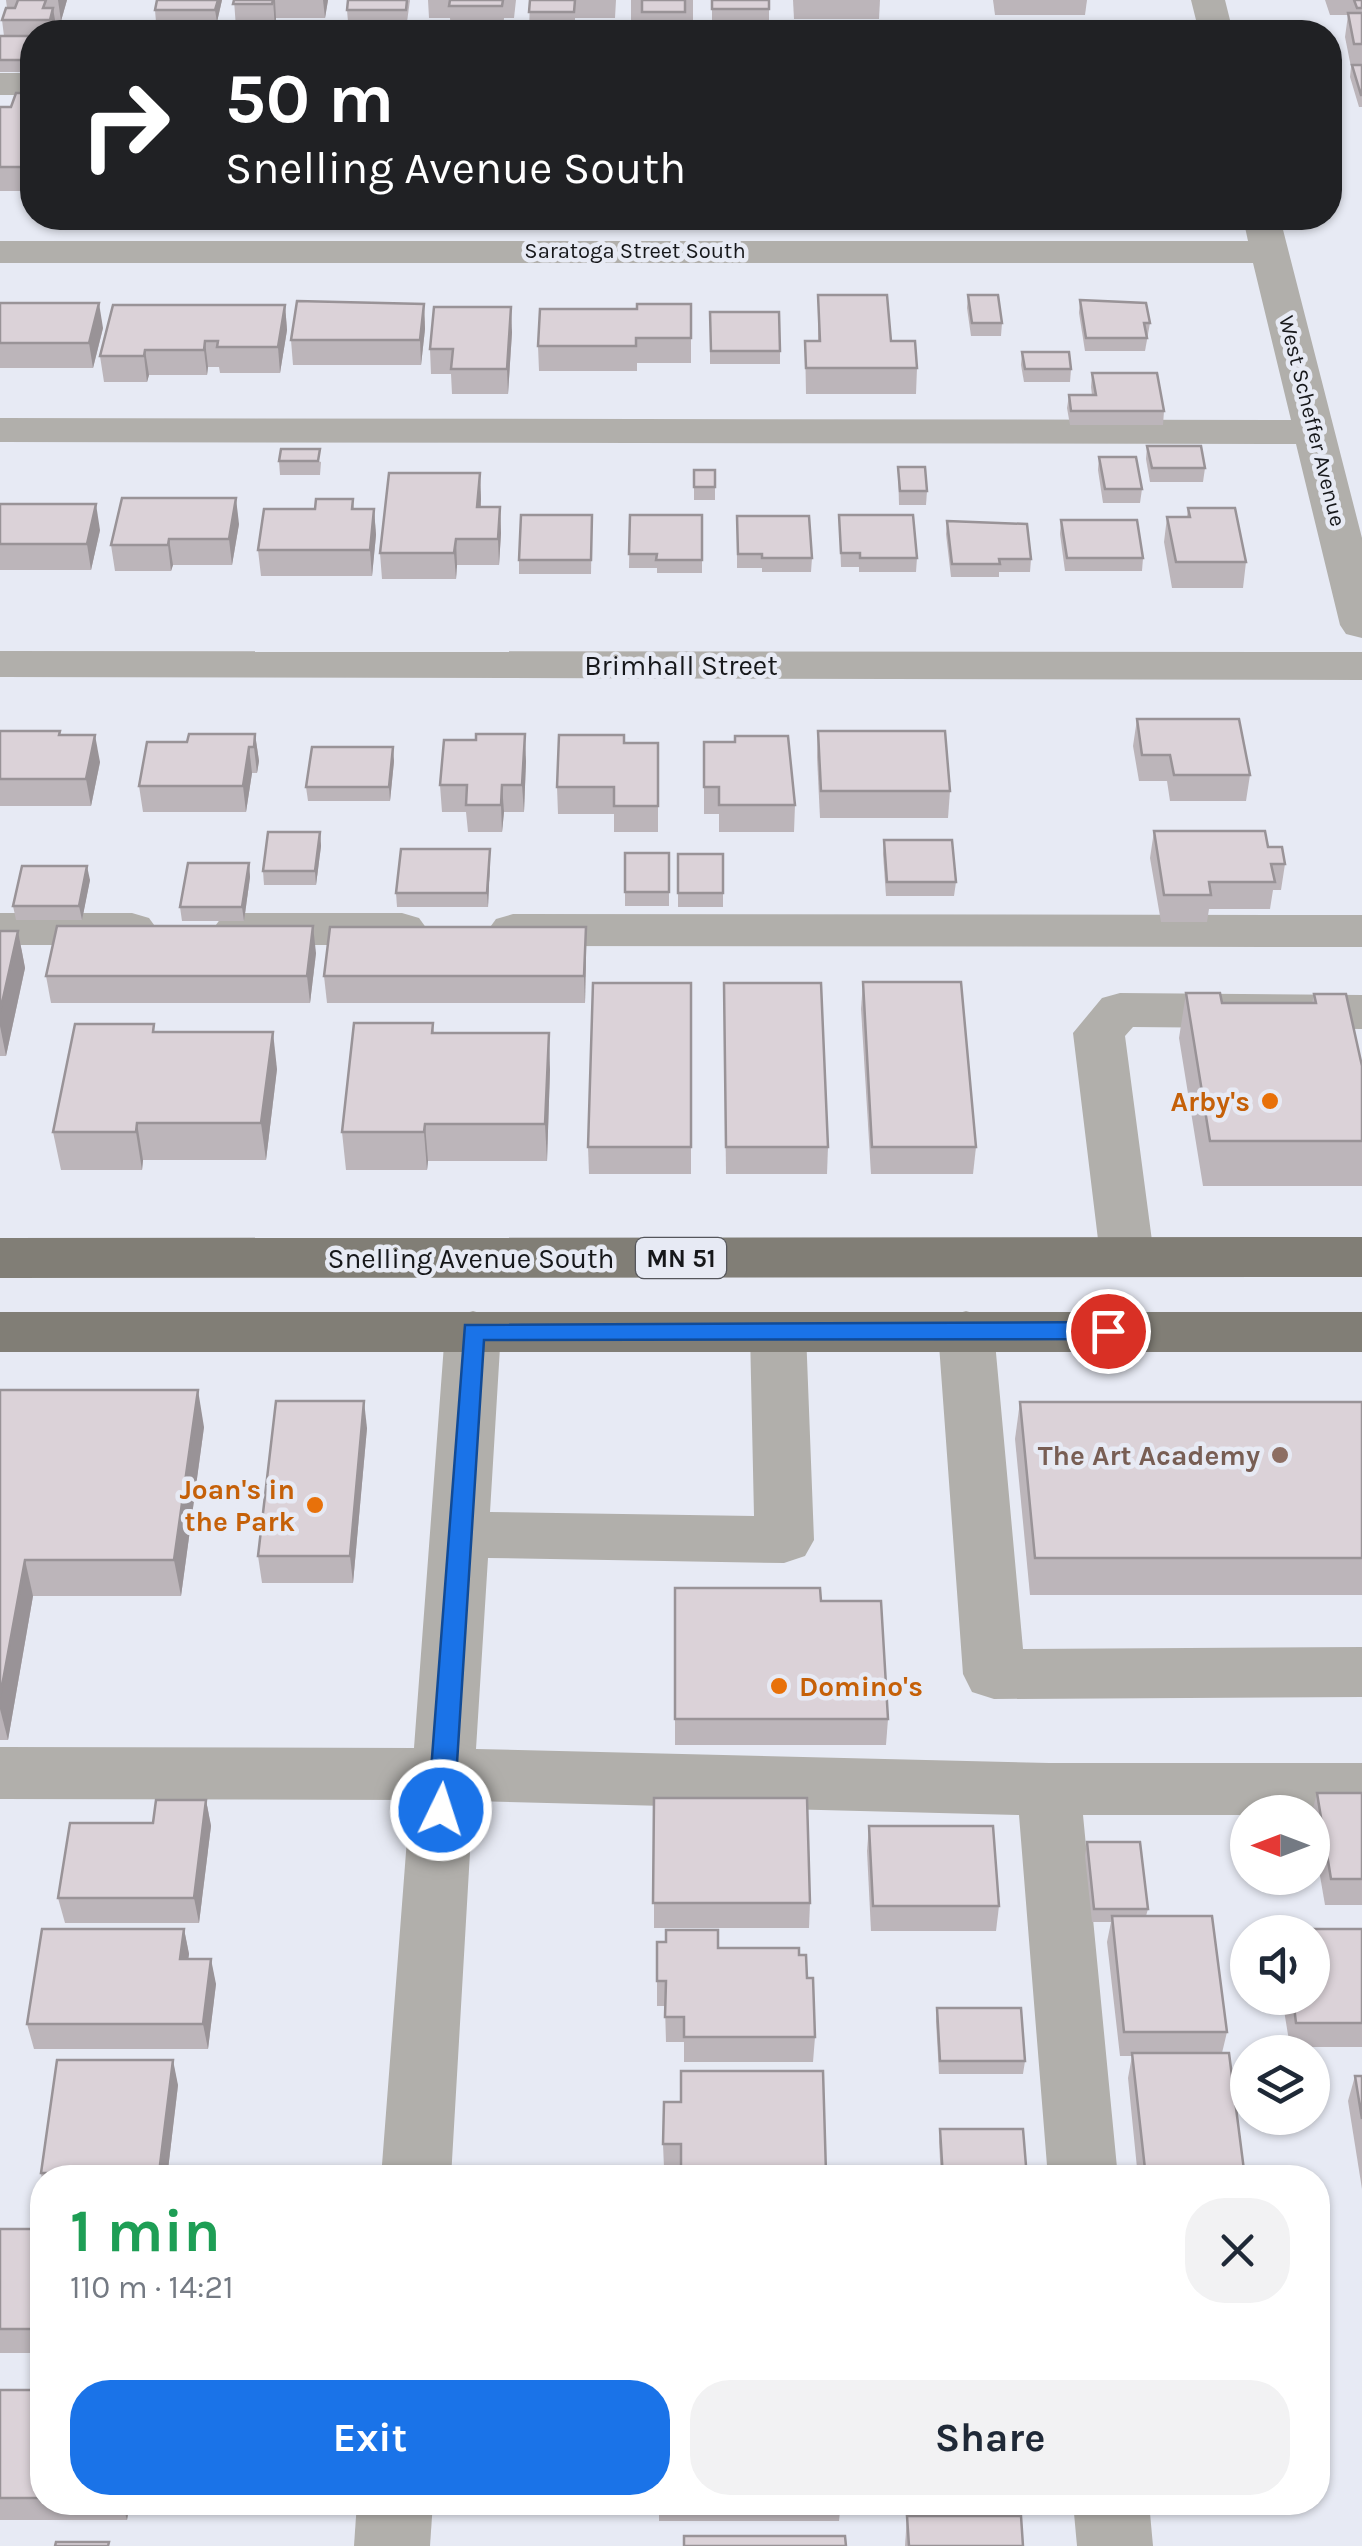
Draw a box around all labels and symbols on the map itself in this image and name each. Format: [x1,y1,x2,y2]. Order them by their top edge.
street label: Saratoga Street South [524,238,746,264]
street label: West Scheffer Avenue [1273,313,1351,529]
street label: Brimhall Street [584,649,778,682]
place label: Arby's [1170,1085,1250,1118]
marker: Arby's [1259,1090,1281,1112]
road number: MN 51 [636,1238,726,1278]
street label: Snelling Avenue South [328,1242,615,1275]
pin [1066,1289,1151,1374]
place label: The Art Academy [1038,1439,1260,1472]
marker: The Art Academy [1269,1444,1291,1466]
place label: Joan's in the Park [179,1473,295,1538]
marker: Joan's in the Park [304,1494,326,1516]
place label: Domino's [799,1670,923,1703]
marker: Domino's [768,1675,790,1697]
position arrow [389,1758,493,1862]
north arrow [1230,1795,1330,1895]

